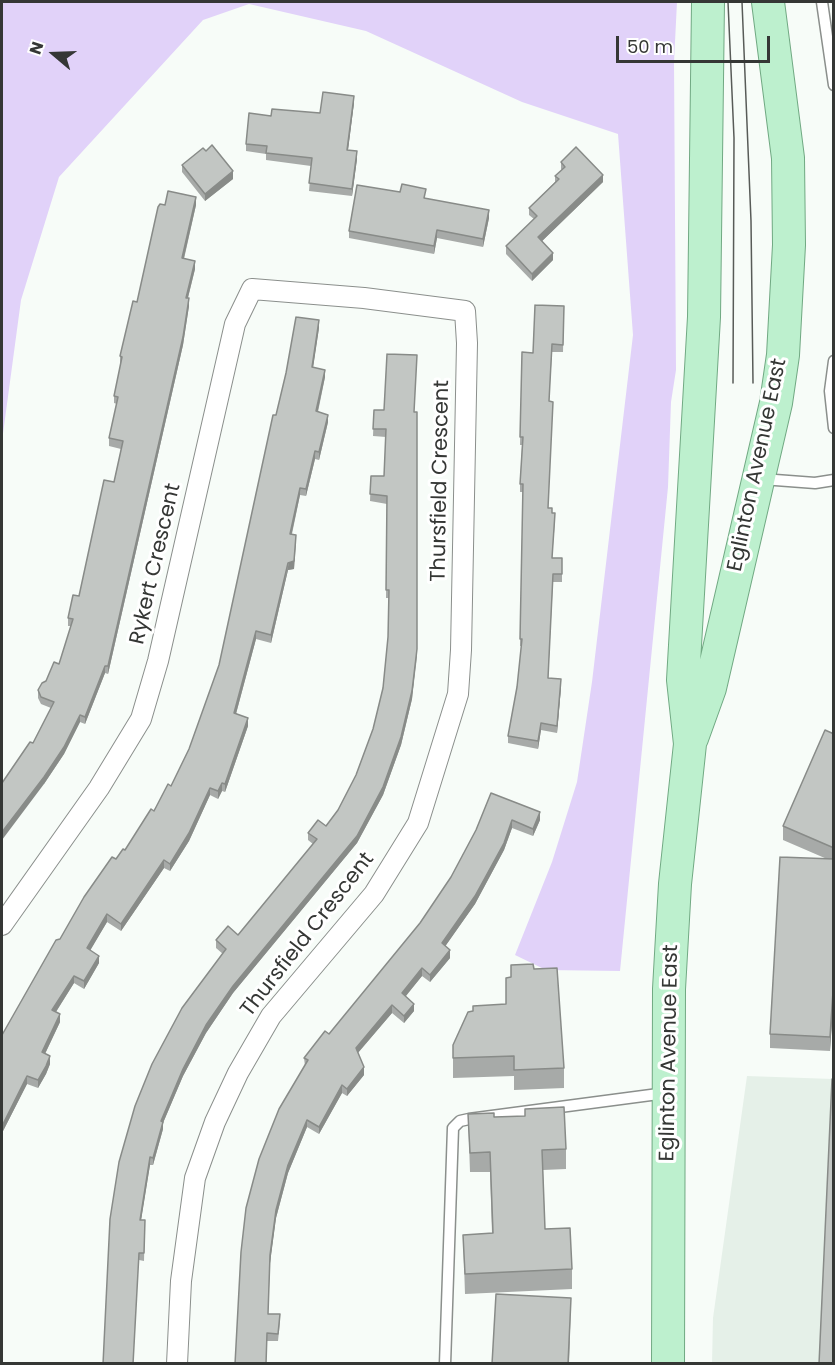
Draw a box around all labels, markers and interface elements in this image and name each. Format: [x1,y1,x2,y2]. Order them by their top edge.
north arrow [24,24,84,84]
scale bar [619,24,774,62]
text: 50 m [627,34,673,59]
text: N [24,39,49,57]
street label: Eglinton Avenue East [723,356,793,574]
street label: Thursfield Crescent [427,380,455,582]
street label: Rykert Crescent [125,481,187,647]
street label: Thursfield Crescent [236,848,380,1022]
street label: Eglinton Avenue East [656,944,684,1162]

